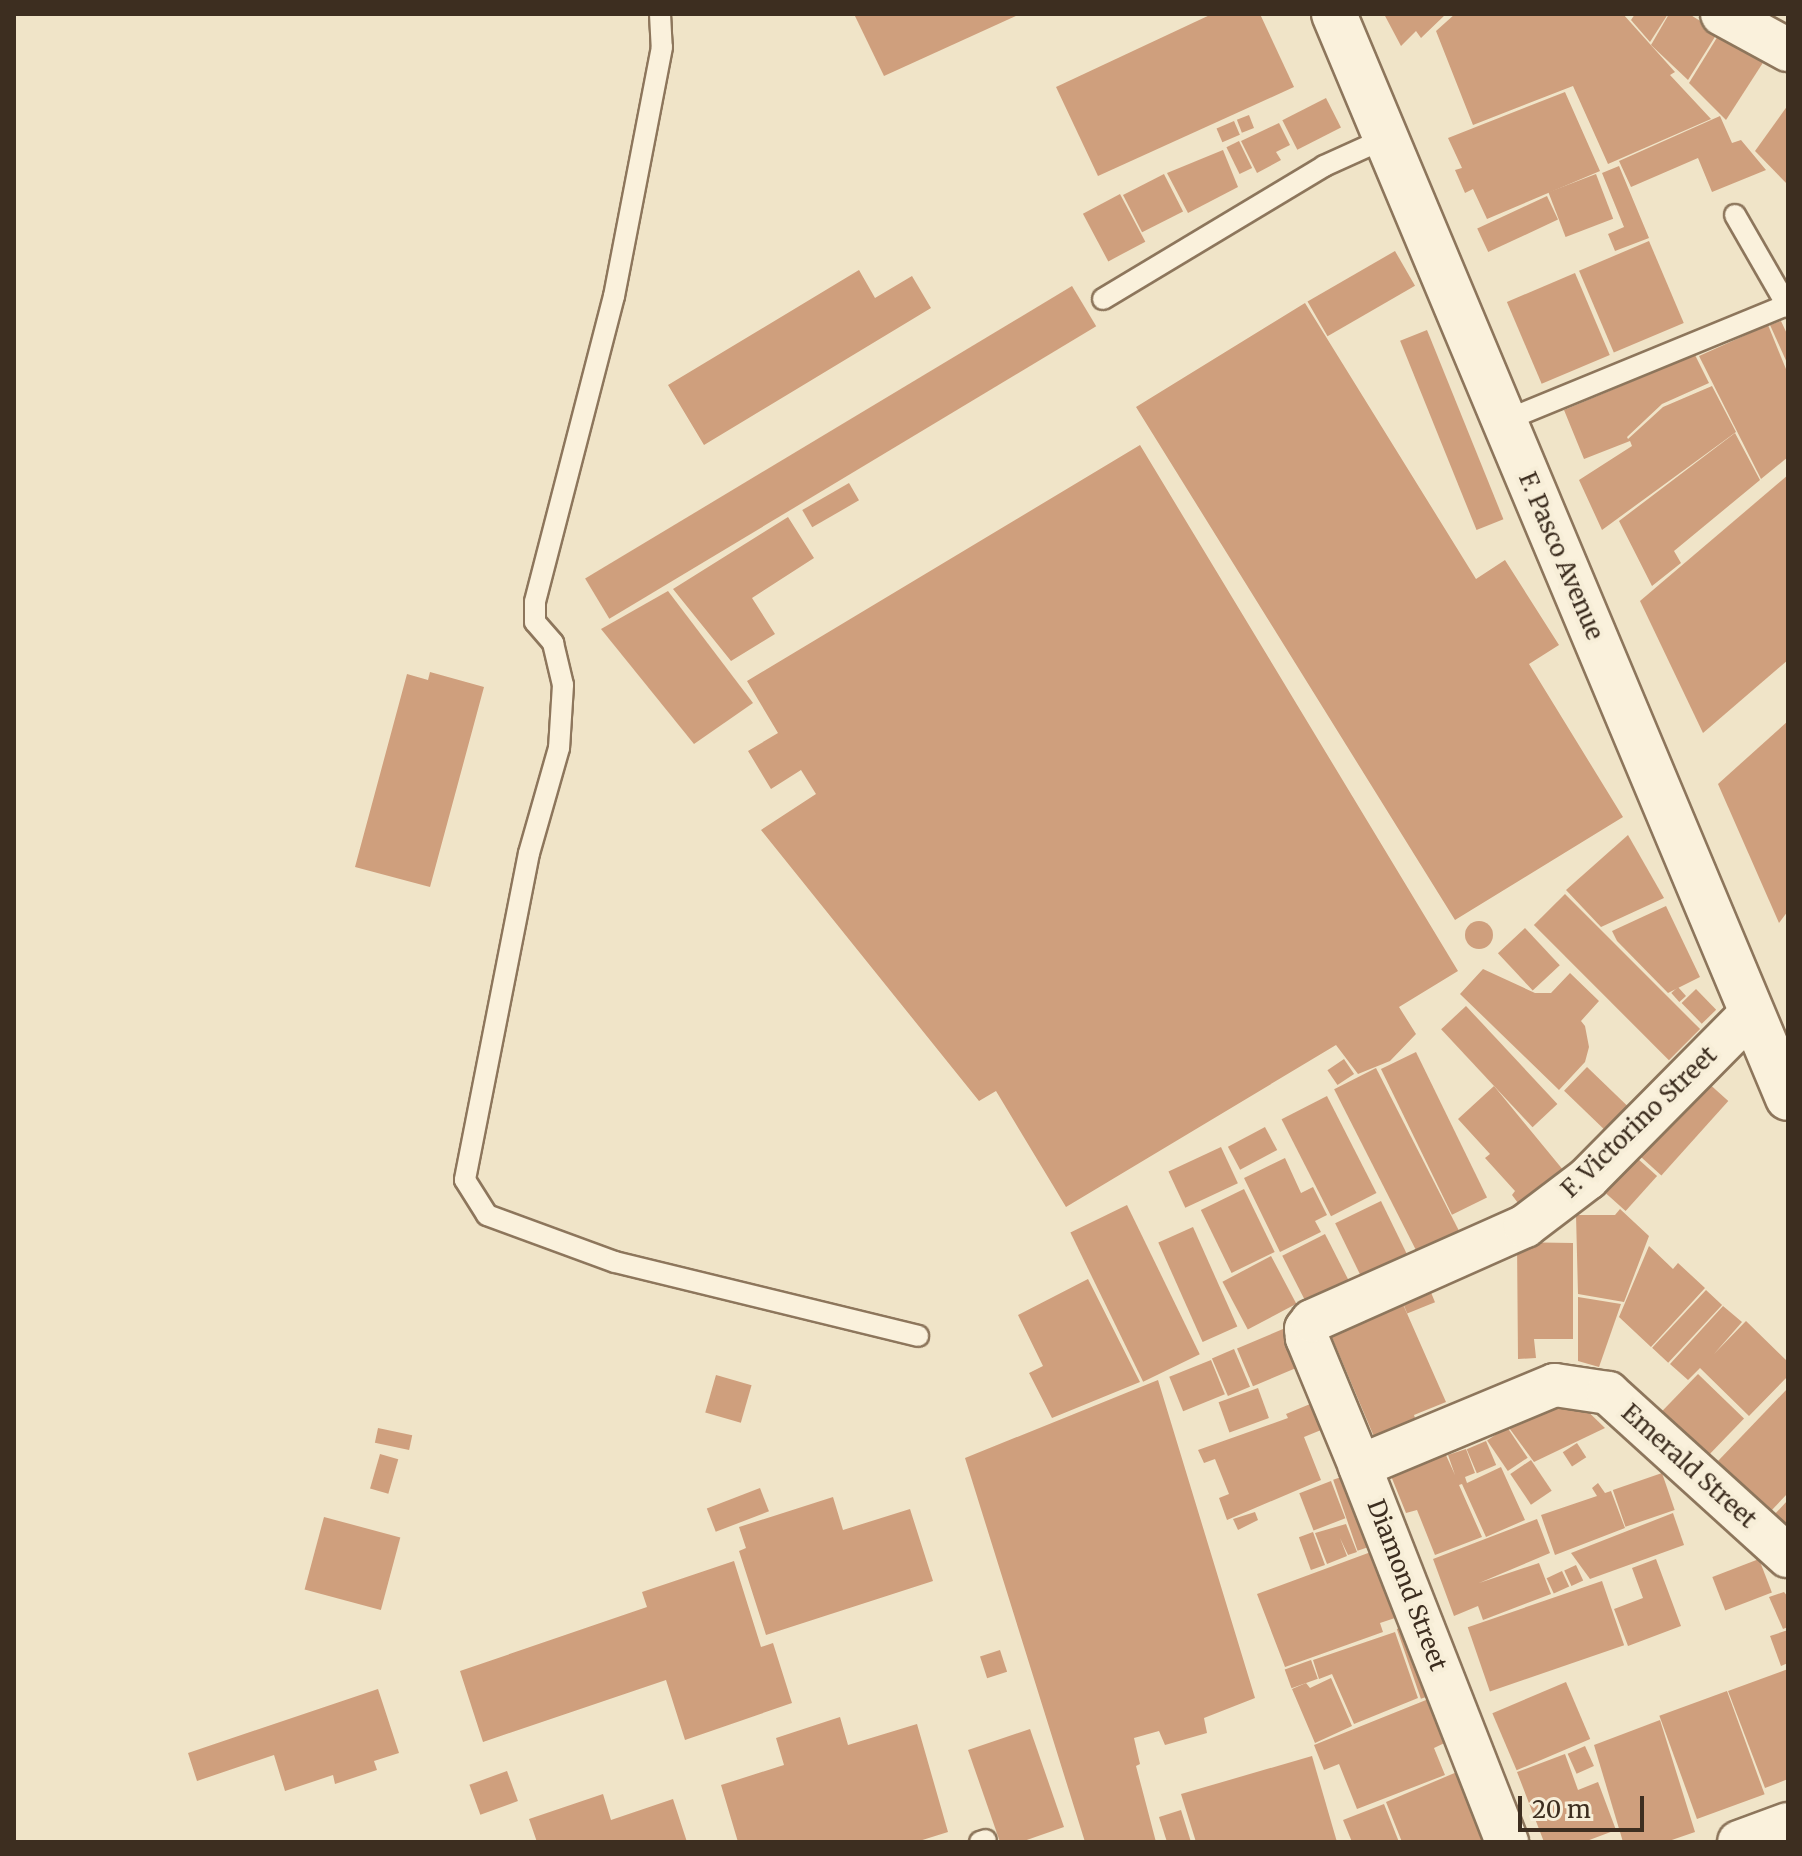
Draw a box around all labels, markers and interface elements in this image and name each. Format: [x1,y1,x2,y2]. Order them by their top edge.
street label: F. Pasco Avenue [1513,468,1609,644]
street label: F. Victorino Street [1555,1040,1723,1204]
street label: Emerald Street [1616,1398,1762,1534]
street label: Diamond Street [1361,1495,1453,1675]
scale bar [1522,1780,1648,1830]
text: 20 m [1532,1794,1591,1825]

